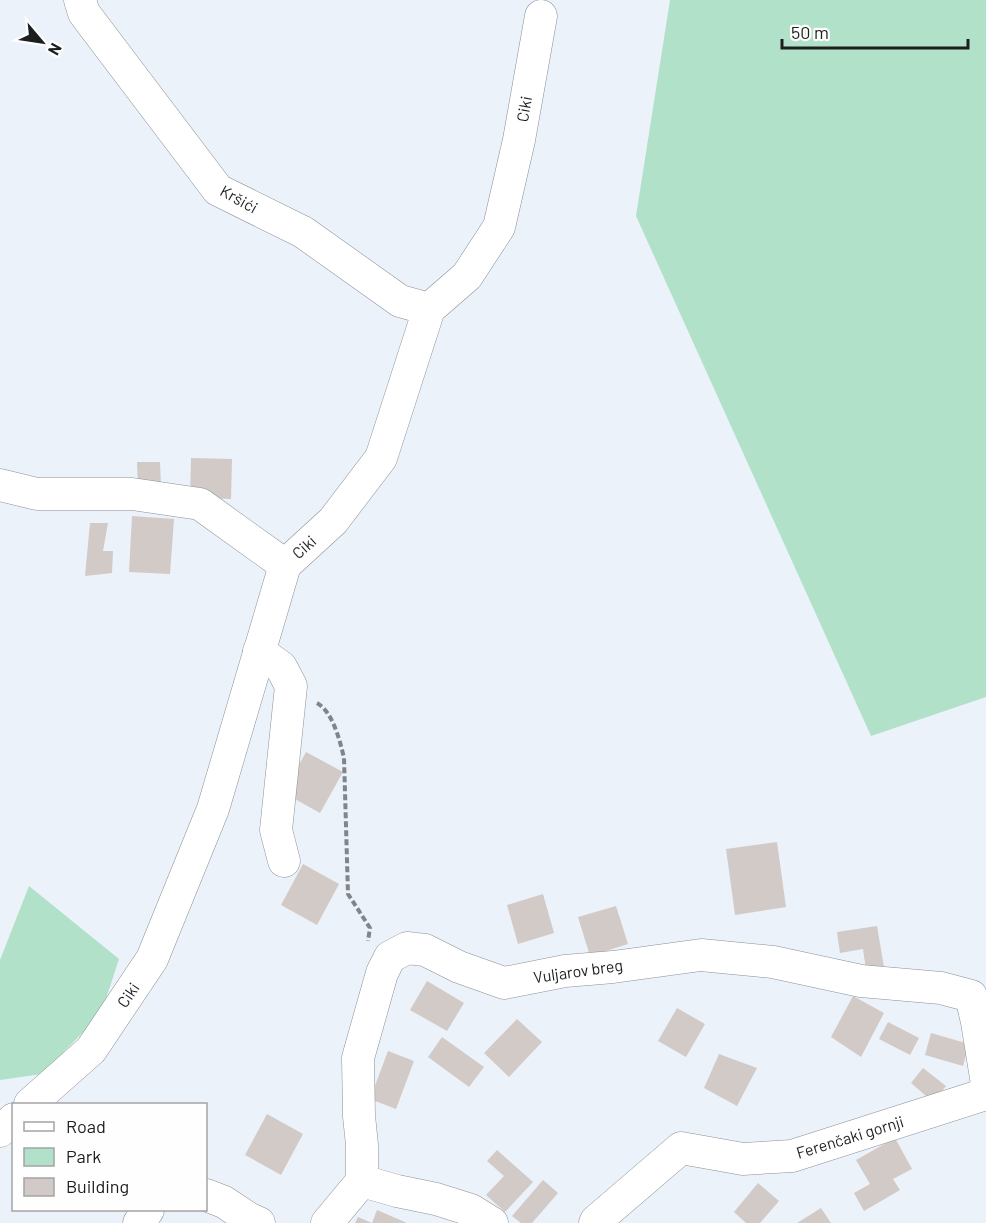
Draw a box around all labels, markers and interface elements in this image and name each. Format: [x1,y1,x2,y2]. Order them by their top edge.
north arrow [12,12,72,72]
scale bar [782,12,968,50]
text: 50 m [791,21,829,43]
text: N [45,40,66,59]
street label: Ciki [512,95,535,123]
street label: Kršići [217,181,261,217]
street label: Ciki [288,531,320,562]
street label: Vuljarov breg [532,955,624,986]
street label: Ciki [112,979,143,1011]
legend [12,1103,207,1211]
street label: Ferenčaki gornji [794,1111,906,1162]
text: Road [66,1115,106,1137]
text: Park [66,1145,101,1167]
text: Building [66,1175,129,1197]

